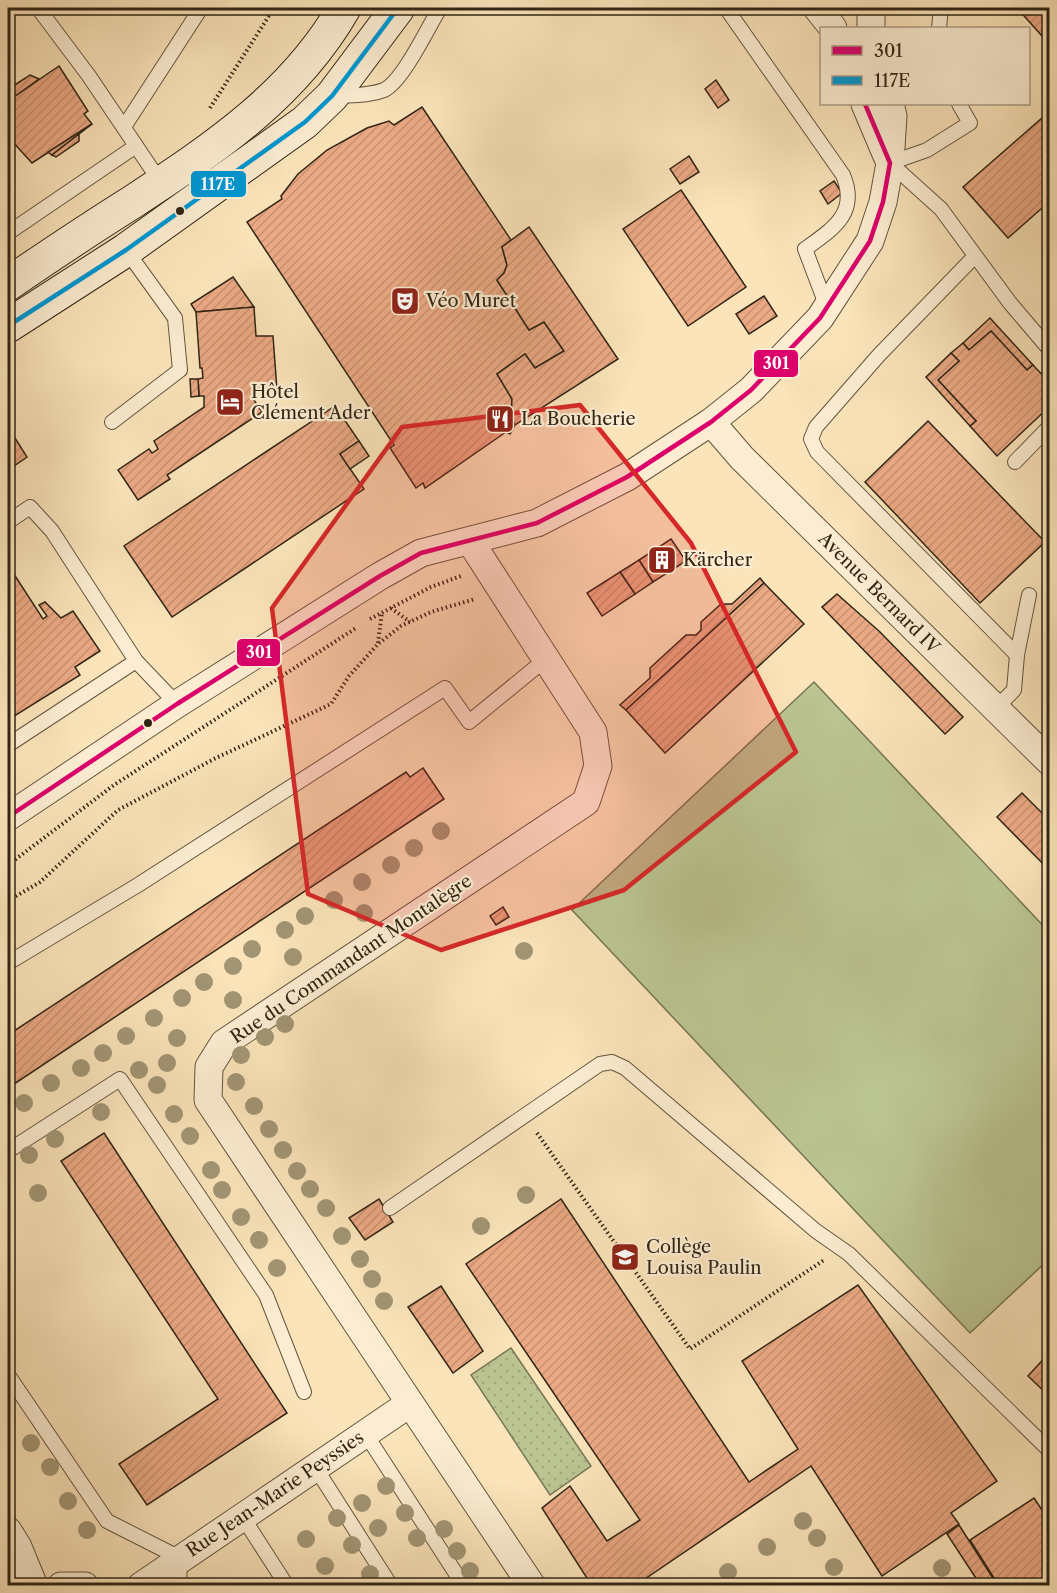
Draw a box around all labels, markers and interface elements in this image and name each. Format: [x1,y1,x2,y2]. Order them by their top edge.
legend [820,27,1030,105]
text: 301 [874,40,903,62]
text: 117E [874,70,910,92]
line badge: 117E [190,170,247,198]
text: 117E [201,174,235,194]
unlabelled marker [174,205,186,217]
theatre icon: Véo Muret [389,285,421,317]
place label: Véo Muret [425,290,517,312]
line badge: 301 [753,349,799,378]
text: 301 [763,353,790,373]
place label: Hôtel Clément Ader [251,381,371,424]
hotel icon: Hôtel Clément Ader [214,386,246,418]
restaurant icon: La Boucherie [484,403,516,435]
place label: La Boucherie [521,408,636,430]
street label: Avenue Bernard IV [813,527,945,659]
building icon: Kärcher [646,544,678,576]
place label: Kärcher [683,549,753,571]
line badge: 301 [236,638,281,667]
text: 301 [246,642,273,662]
unlabelled marker [142,717,154,729]
street label: Rue du Commandant Montalègre [226,870,476,1048]
place label: Collège Louisa Paulin [646,1236,762,1279]
school or university icon: Collège Louisa Paulin [609,1241,641,1273]
street label: Rue Jean-Marie Peyssies [182,1426,368,1562]

